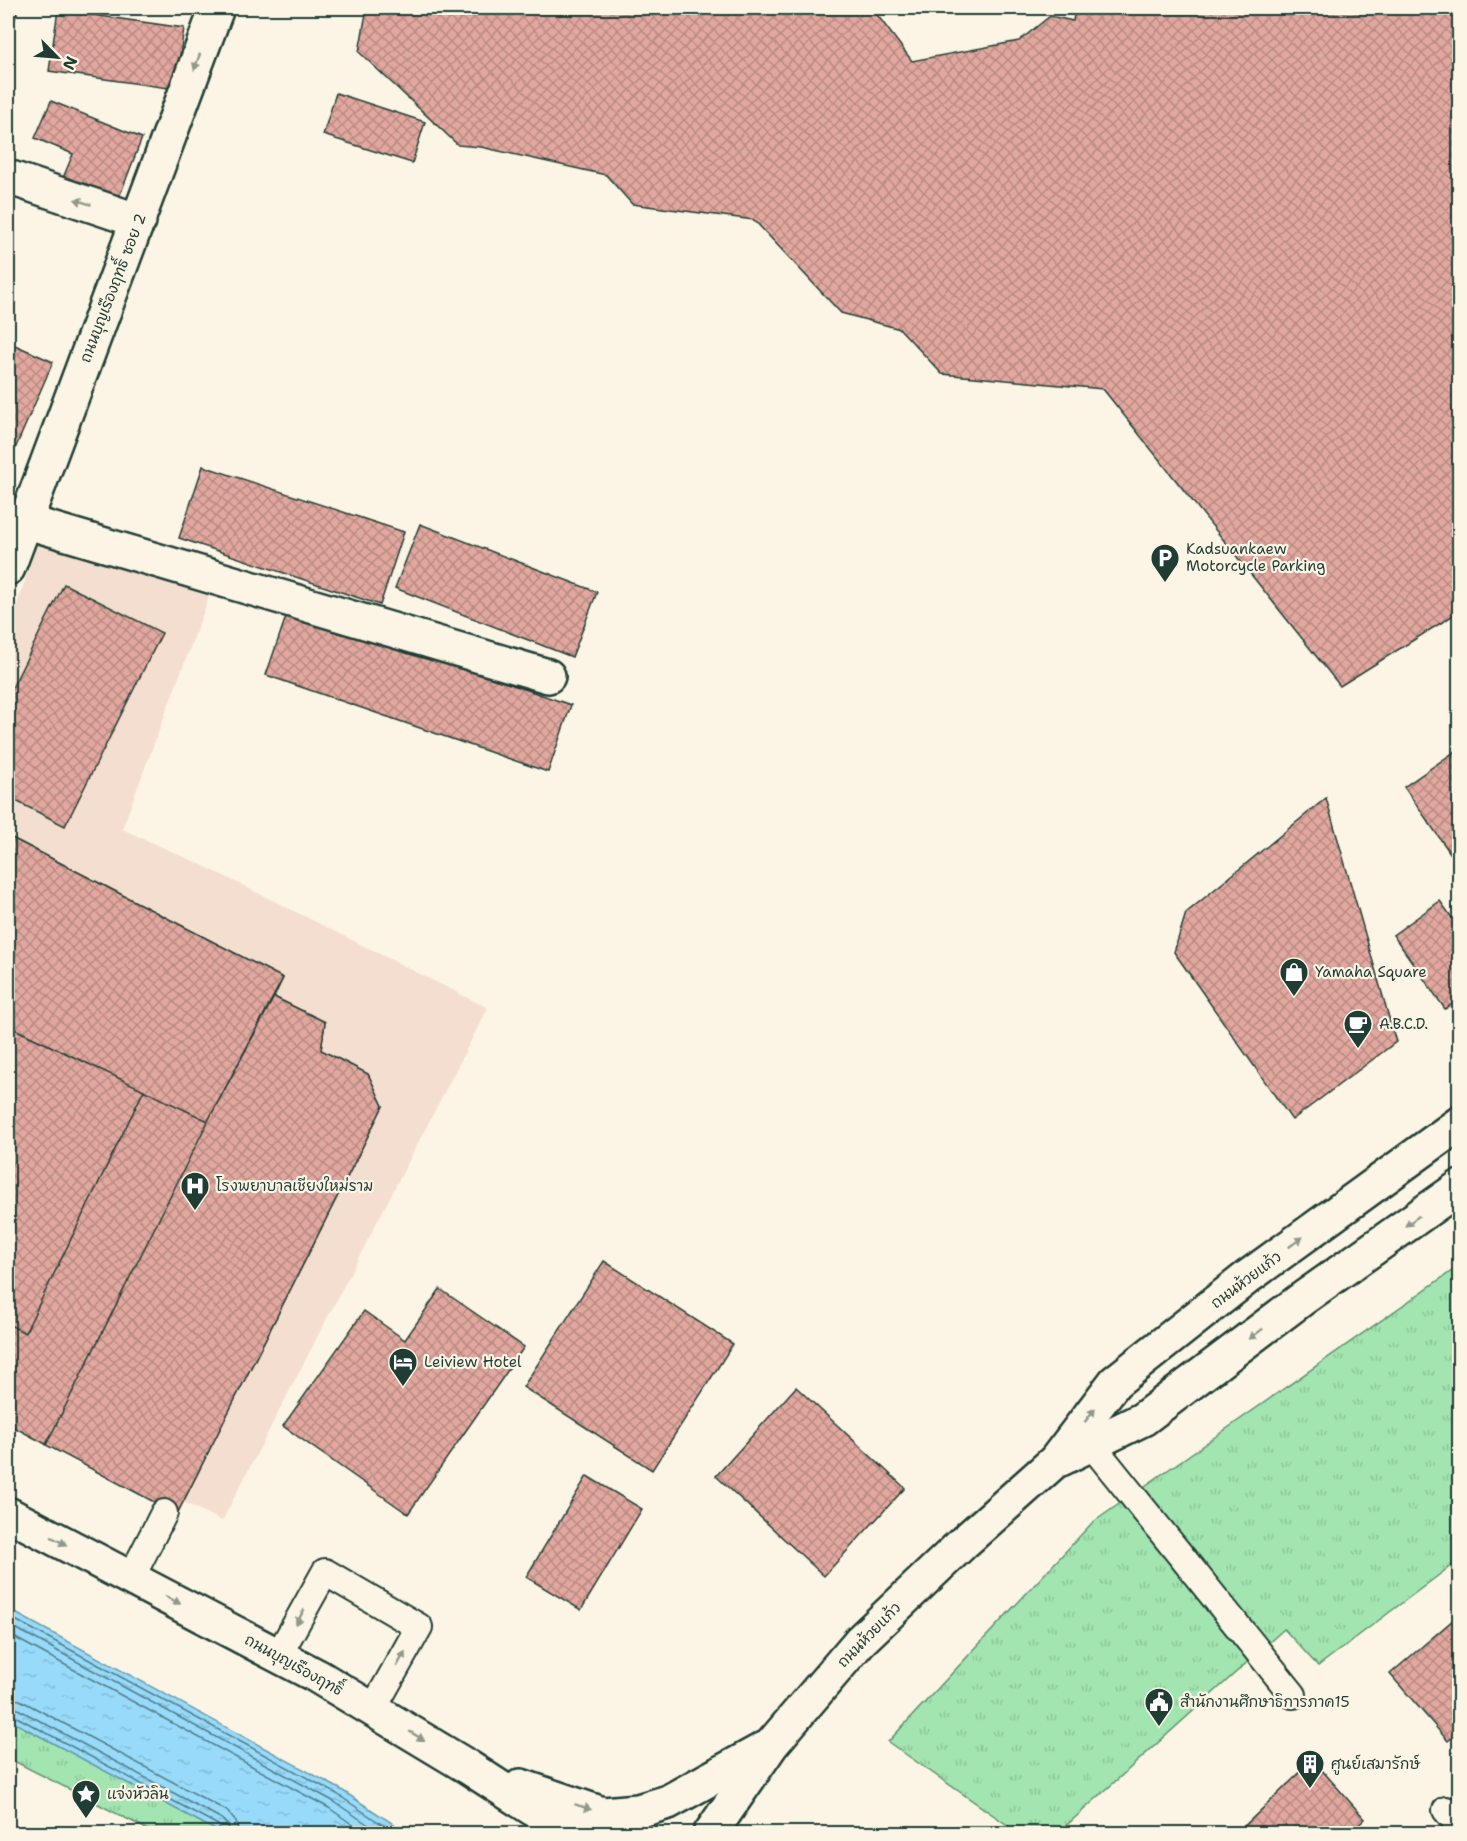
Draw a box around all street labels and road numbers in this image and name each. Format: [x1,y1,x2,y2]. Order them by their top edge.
street label: ถนนบุญเรืองฤทธิ์ ซอย 2 [71,209,152,366]
street label: ถนนห้วยแก้ว [1207,1247,1285,1313]
street label: ถนนห้วยแก้ว [833,1598,905,1672]
street label: ถนนบุญเรืองฤทธิ์ [241,1626,349,1701]

